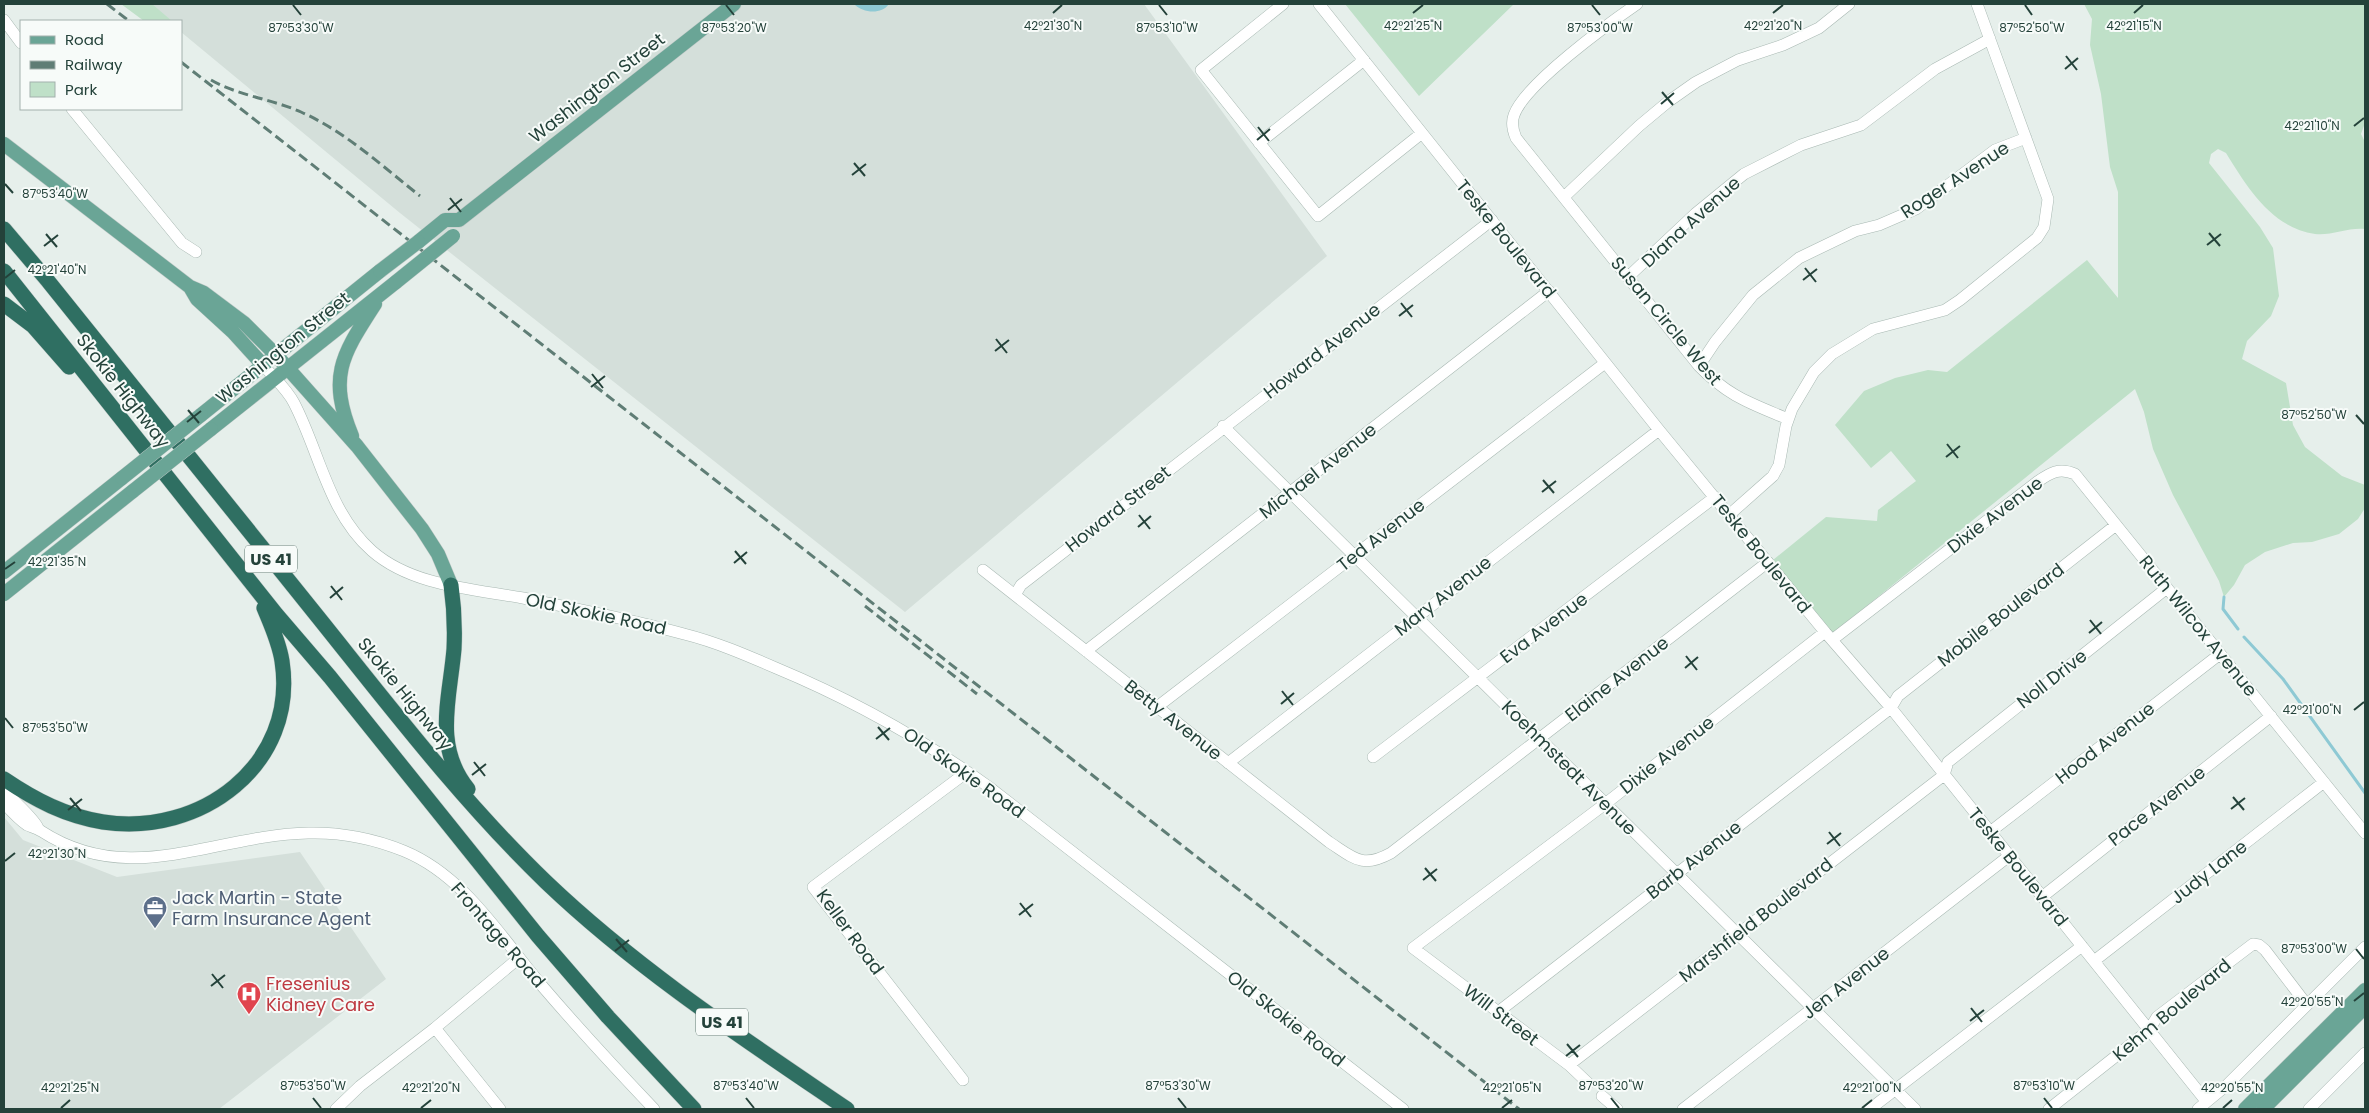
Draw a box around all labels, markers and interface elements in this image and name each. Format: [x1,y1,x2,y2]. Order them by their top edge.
text: 42°21'30"N [1024,17,1082,34]
text: 42°21'25"N [1384,17,1442,34]
text: 42°21'20"N [1744,17,1802,34]
text: 42°21'15"N [2106,17,2162,34]
text: 87°53'30"W [268,19,334,36]
text: 87°53'20"W [701,19,767,36]
text: 87°53'10"W [1136,19,1198,36]
text: 87°53'00"W [1567,19,1633,36]
text: 87°52'50"W [1999,19,2065,36]
legend [20,20,182,110]
street label: Washington Street [524,27,670,149]
text: Road [65,29,104,50]
text: Railway [65,54,123,75]
text: Park [65,79,97,100]
text: 42°21'10"N [2284,117,2340,134]
street label: Roger Avenue [1896,135,2014,224]
street label: Diana Avenue [1636,170,1746,273]
street label: Teske Boulevard [1451,174,1562,303]
text: 87°53'40"W [22,185,88,202]
street label: Susan Circle West [1605,251,1728,390]
text: 42°21'40"N [27,261,87,278]
street label: Washington Street [210,286,355,410]
street label: Howard Avenue [1258,297,1385,404]
street label: Skokie Highway [71,328,176,453]
text: 87°52'50"W [2281,406,2347,423]
street label: Michael Avenue [1254,417,1382,524]
street label: Howard Street [1060,460,1176,558]
street label: Dixie Avenue [1942,470,2048,559]
street label: Teske Boulevard [1706,489,1817,618]
street label: Ted Avenue [1331,492,1430,577]
road number: US 41 [245,546,297,572]
street label: Mary Avenue [1389,550,1496,641]
street label: Ruth Wilcox Avenue [2134,550,2263,702]
text: 42°21'35"N [28,553,86,570]
street label: Mobile Boulevard [1932,557,2069,672]
street label: Old Skokie Road [523,586,669,641]
street label: Eva Avenue [1495,586,1593,669]
street label: Elaine Avenue [1560,630,1674,727]
street label: Skokie Highway [352,632,459,755]
street label: Noll Drive [2011,643,2092,714]
street label: Betty Avenue [1119,673,1227,766]
street label: Koehmstedt Avenue [1496,695,1642,841]
street label: Hood Avenue [2050,696,2160,789]
text: 42°21'00"N [2282,701,2342,718]
street label: Dixie Avenue [1614,710,1719,799]
text: 87°53'50"W [22,719,88,736]
street label: Old Skokie Road [898,721,1030,824]
street label: Pace Avenue [2103,760,2211,851]
street label: Teske Boulevard [1963,802,2074,931]
street label: Barb Avenue [1641,815,1746,905]
street label: Judy Lane [2165,834,2252,909]
text: 42°21'30"N [28,845,86,862]
street label: Marshfield Boulevard [1674,852,1838,988]
street label: Frontage Road [445,876,551,993]
street label: Keller Road [811,884,890,980]
place label: Jack Martin - State Farm Insurance Agent [172,885,371,931]
office icon: Jack Martin - State Farm Insurance Agent [142,895,168,929]
text: 87°53'00"W [2281,940,2347,957]
street label: Jen Avenue [1797,941,1895,1025]
street label: Kehm Boulevard [2107,953,2236,1067]
street label: Old Skokie Road [1222,965,1350,1073]
place label: Fresenius Kidney Care [266,971,375,1017]
street label: Will Street [1458,978,1544,1051]
hospital icon: Fresenius Kidney Care [236,981,262,1015]
text: 42°20'55"N [2281,993,2343,1010]
road number: US 41 [696,1009,748,1036]
text: 87°53'50"W [280,1077,346,1094]
text: 87°53'40"W [713,1077,779,1094]
text: 87°53'30"W [1145,1077,1211,1094]
text: 87°53'20"W [1578,1077,1644,1094]
text: 87°53'10"W [2013,1077,2075,1094]
text: 42°21'25"N [41,1079,99,1096]
text: 42°21'20"N [402,1079,460,1096]
text: 42°21'05"N [1482,1079,1542,1096]
text: 42°21'00"N [1842,1079,1902,1096]
text: 42°20'55"N [2201,1079,2263,1096]

